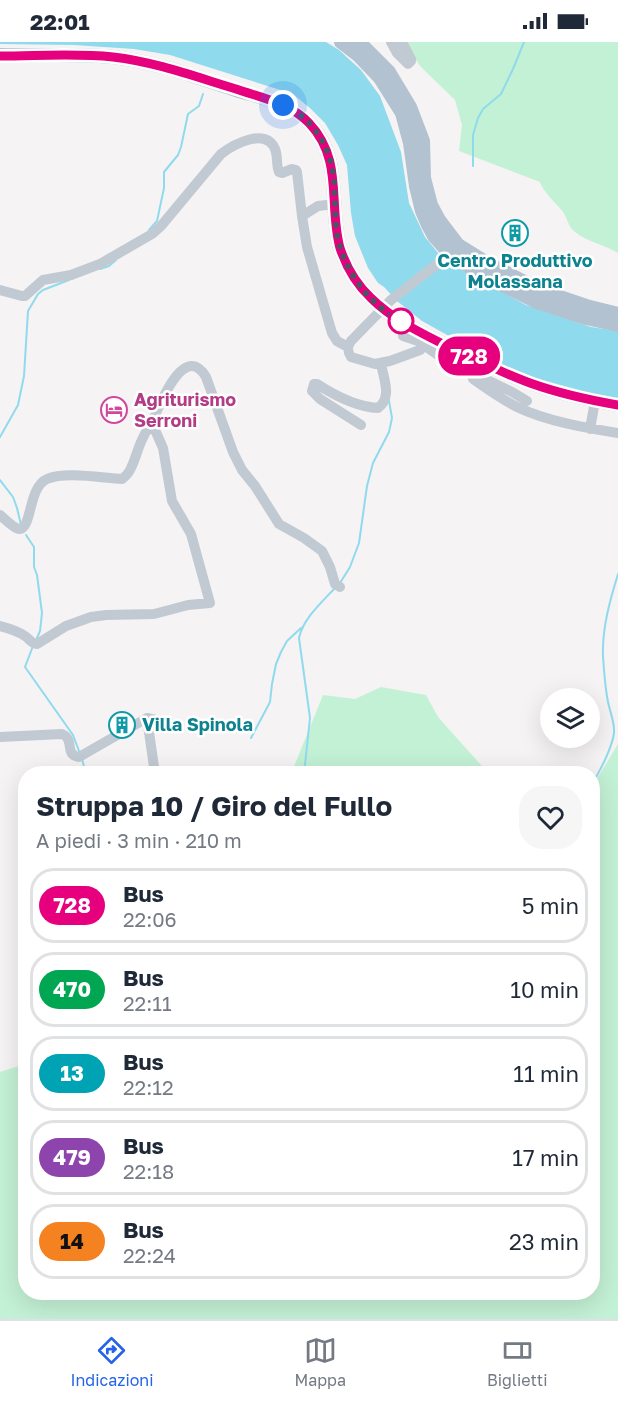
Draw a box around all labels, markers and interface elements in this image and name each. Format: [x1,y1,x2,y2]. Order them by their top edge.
text: 22:01 [30,8,90,35]
your location [268,90,298,120]
building icon: Centro Produttivo Molassana [500,218,530,248]
place label: Centro Produttivo Molassana [437,249,593,292]
unlabelled marker [388,308,414,334]
line badge: 728 [434,336,504,376]
text: 728 [450,343,488,369]
place label: Agriturismo Serroni [134,388,236,431]
hotel icon: Agriturismo Serroni [99,395,129,425]
map controls [540,688,600,748]
button: layers [540,688,600,748]
building icon: Villa Spinola [107,710,137,740]
place label: Villa Spinola [142,713,253,735]
button: heart [519,786,582,849]
text: Struppa 10 / Giro del Fullo [36,789,392,822]
text: A piedi · 3 min · 210 m [36,828,242,852]
text: Bus [123,880,164,907]
text: 728 [53,892,91,918]
text: 5 min [522,892,579,919]
text: 22:06 [123,907,177,931]
text: Bus [123,964,164,991]
text: 470 [53,976,91,1002]
text: 10 min [510,976,579,1003]
text: 22:11 [123,991,172,1015]
text: Bus [123,1048,164,1075]
text: 13 [60,1060,84,1086]
text: 11 min [513,1060,579,1087]
text: 22:12 [123,1075,174,1099]
text: Bus [123,1132,164,1159]
text: 479 [53,1144,91,1170]
text: 17 min [512,1144,579,1171]
text: 22:18 [123,1159,174,1183]
text: Bus [123,1216,164,1243]
text: 14 [60,1228,84,1254]
text: 23 min [509,1228,579,1255]
text: 22:24 [123,1243,176,1267]
tab: Indicazioni [71,1334,153,1390]
tab: Mappa [294,1334,346,1390]
tab: Biglietti [487,1334,547,1390]

